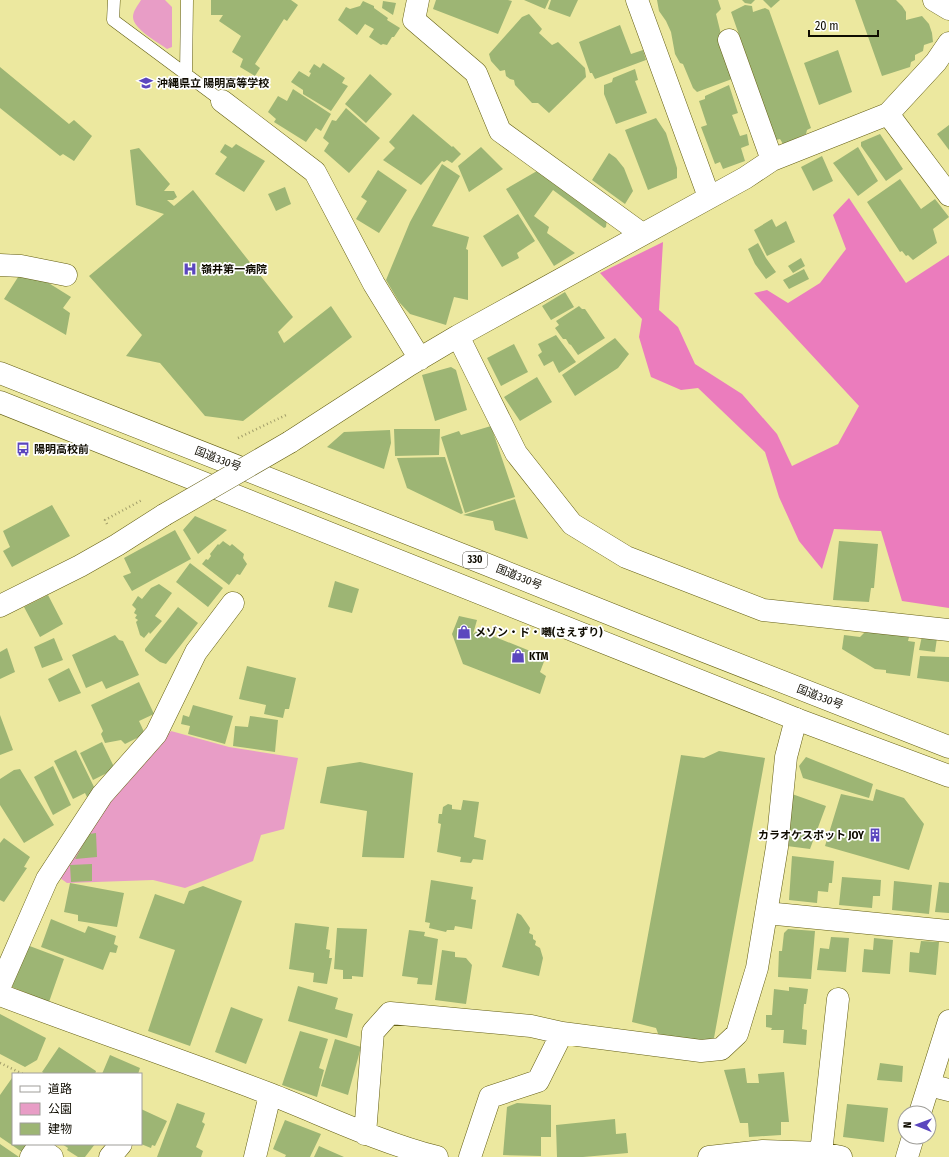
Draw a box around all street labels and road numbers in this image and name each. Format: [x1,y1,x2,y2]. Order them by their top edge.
street label: 国道330号 [193,444,243,474]
road number: 330 [463,552,487,568]
street label: 国道330号 [494,562,544,592]
street label: 国道330号 [795,682,845,712]

